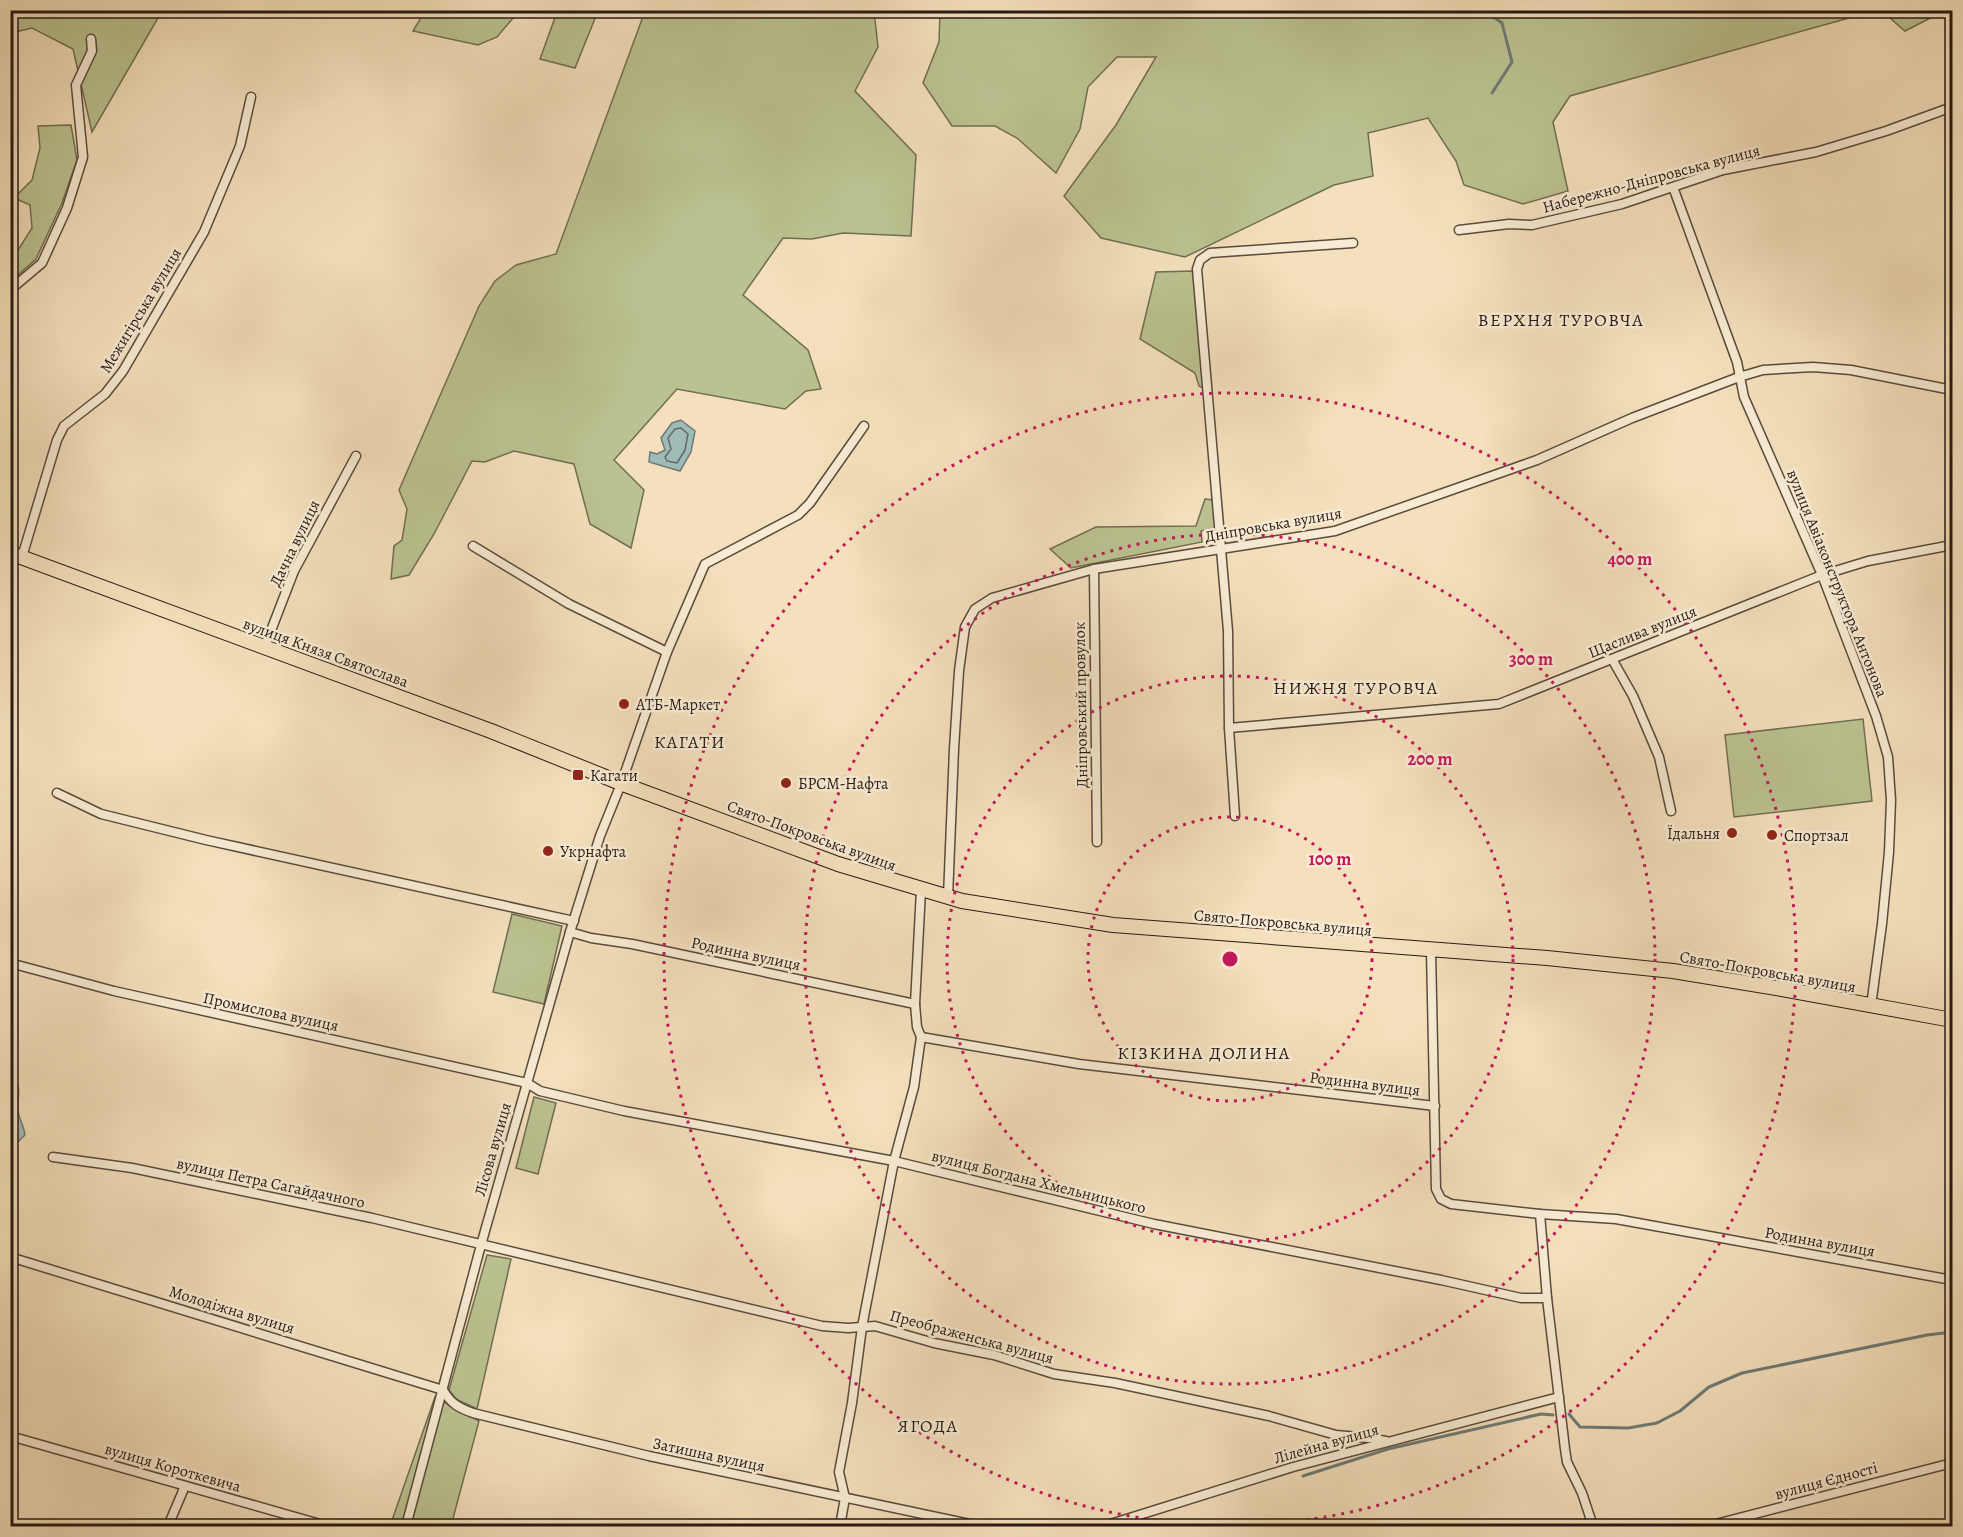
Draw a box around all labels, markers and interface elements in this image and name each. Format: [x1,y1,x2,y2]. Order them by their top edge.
street label: Набережно-Дніпровська вулиця [1540,139,1763,219]
street label: Межигірська вулиця [95,244,187,377]
district label: ВЕРХНЯ ТУРОВЧА [1478,308,1644,332]
street label: вулиця Авіаконструктора Антонова [1781,466,1893,701]
street label: Дачна вулиця [264,496,325,590]
street label: Дніпровська вулиця [1203,502,1344,548]
text: 400 m [1608,547,1652,571]
street label: Щаслива вулиця [1585,600,1700,664]
street label: вулиця Князя Святослава [240,613,412,693]
street label: Дніпровський провулок [1069,622,1093,788]
text: 300 m [1509,647,1553,671]
district label: НИЖНЯ ТУРОВЧА [1273,676,1439,700]
place label: АТБ-Маркет [635,694,720,716]
marker: АТБ-Маркет [617,697,631,711]
district label: КАГАТИ [654,730,726,754]
text: 200 m [1407,747,1453,771]
place label: Кагати [590,765,638,787]
marker: Кагати [571,768,585,782]
place label: БРСМ-Нафта [798,773,889,795]
marker: БРСМ-Нафта [779,776,793,790]
street label: Свято-Покровська вулиця [724,795,900,877]
place label: Їдальня [1667,823,1720,845]
place label: Спортзал [1784,825,1849,847]
marker: Їдальня [1725,826,1739,840]
marker: Спортзал [1765,828,1779,842]
place label: Укрнафта [560,841,627,863]
marker: Укрнафта [541,844,555,858]
text: 100 m [1309,847,1351,871]
street label: Свято-Покровська вулиця [1193,904,1373,942]
street label: Родинна вулиця [689,932,803,976]
street label: Свято-Покровська вулиця [1678,946,1858,998]
centre of rings [1220,949,1240,969]
street label: Промислова вулиця [201,987,341,1037]
district label: КІЗКИНА ДОЛИНА [1117,1041,1291,1065]
street label: Родинна вулиця [1308,1066,1422,1102]
street label: Лісова вулиця [469,1100,517,1199]
street label: вулиця Богдана Хмельницького [929,1145,1148,1219]
street label: вулиця Петра Сагайдачного [174,1152,367,1214]
street label: Родинна вулиця [1763,1221,1877,1263]
street label: Молодіжна вулиця [166,1280,298,1340]
street label: Преображенська вулиця [887,1304,1056,1370]
district label: ЯГОДА [898,1414,958,1438]
street label: Лілейна вулиця [1271,1418,1381,1469]
street label: Затишна вулиця [651,1432,767,1478]
street label: вулиця Короткевича [102,1438,244,1498]
street label: вулиця Єдності [1772,1457,1880,1505]

